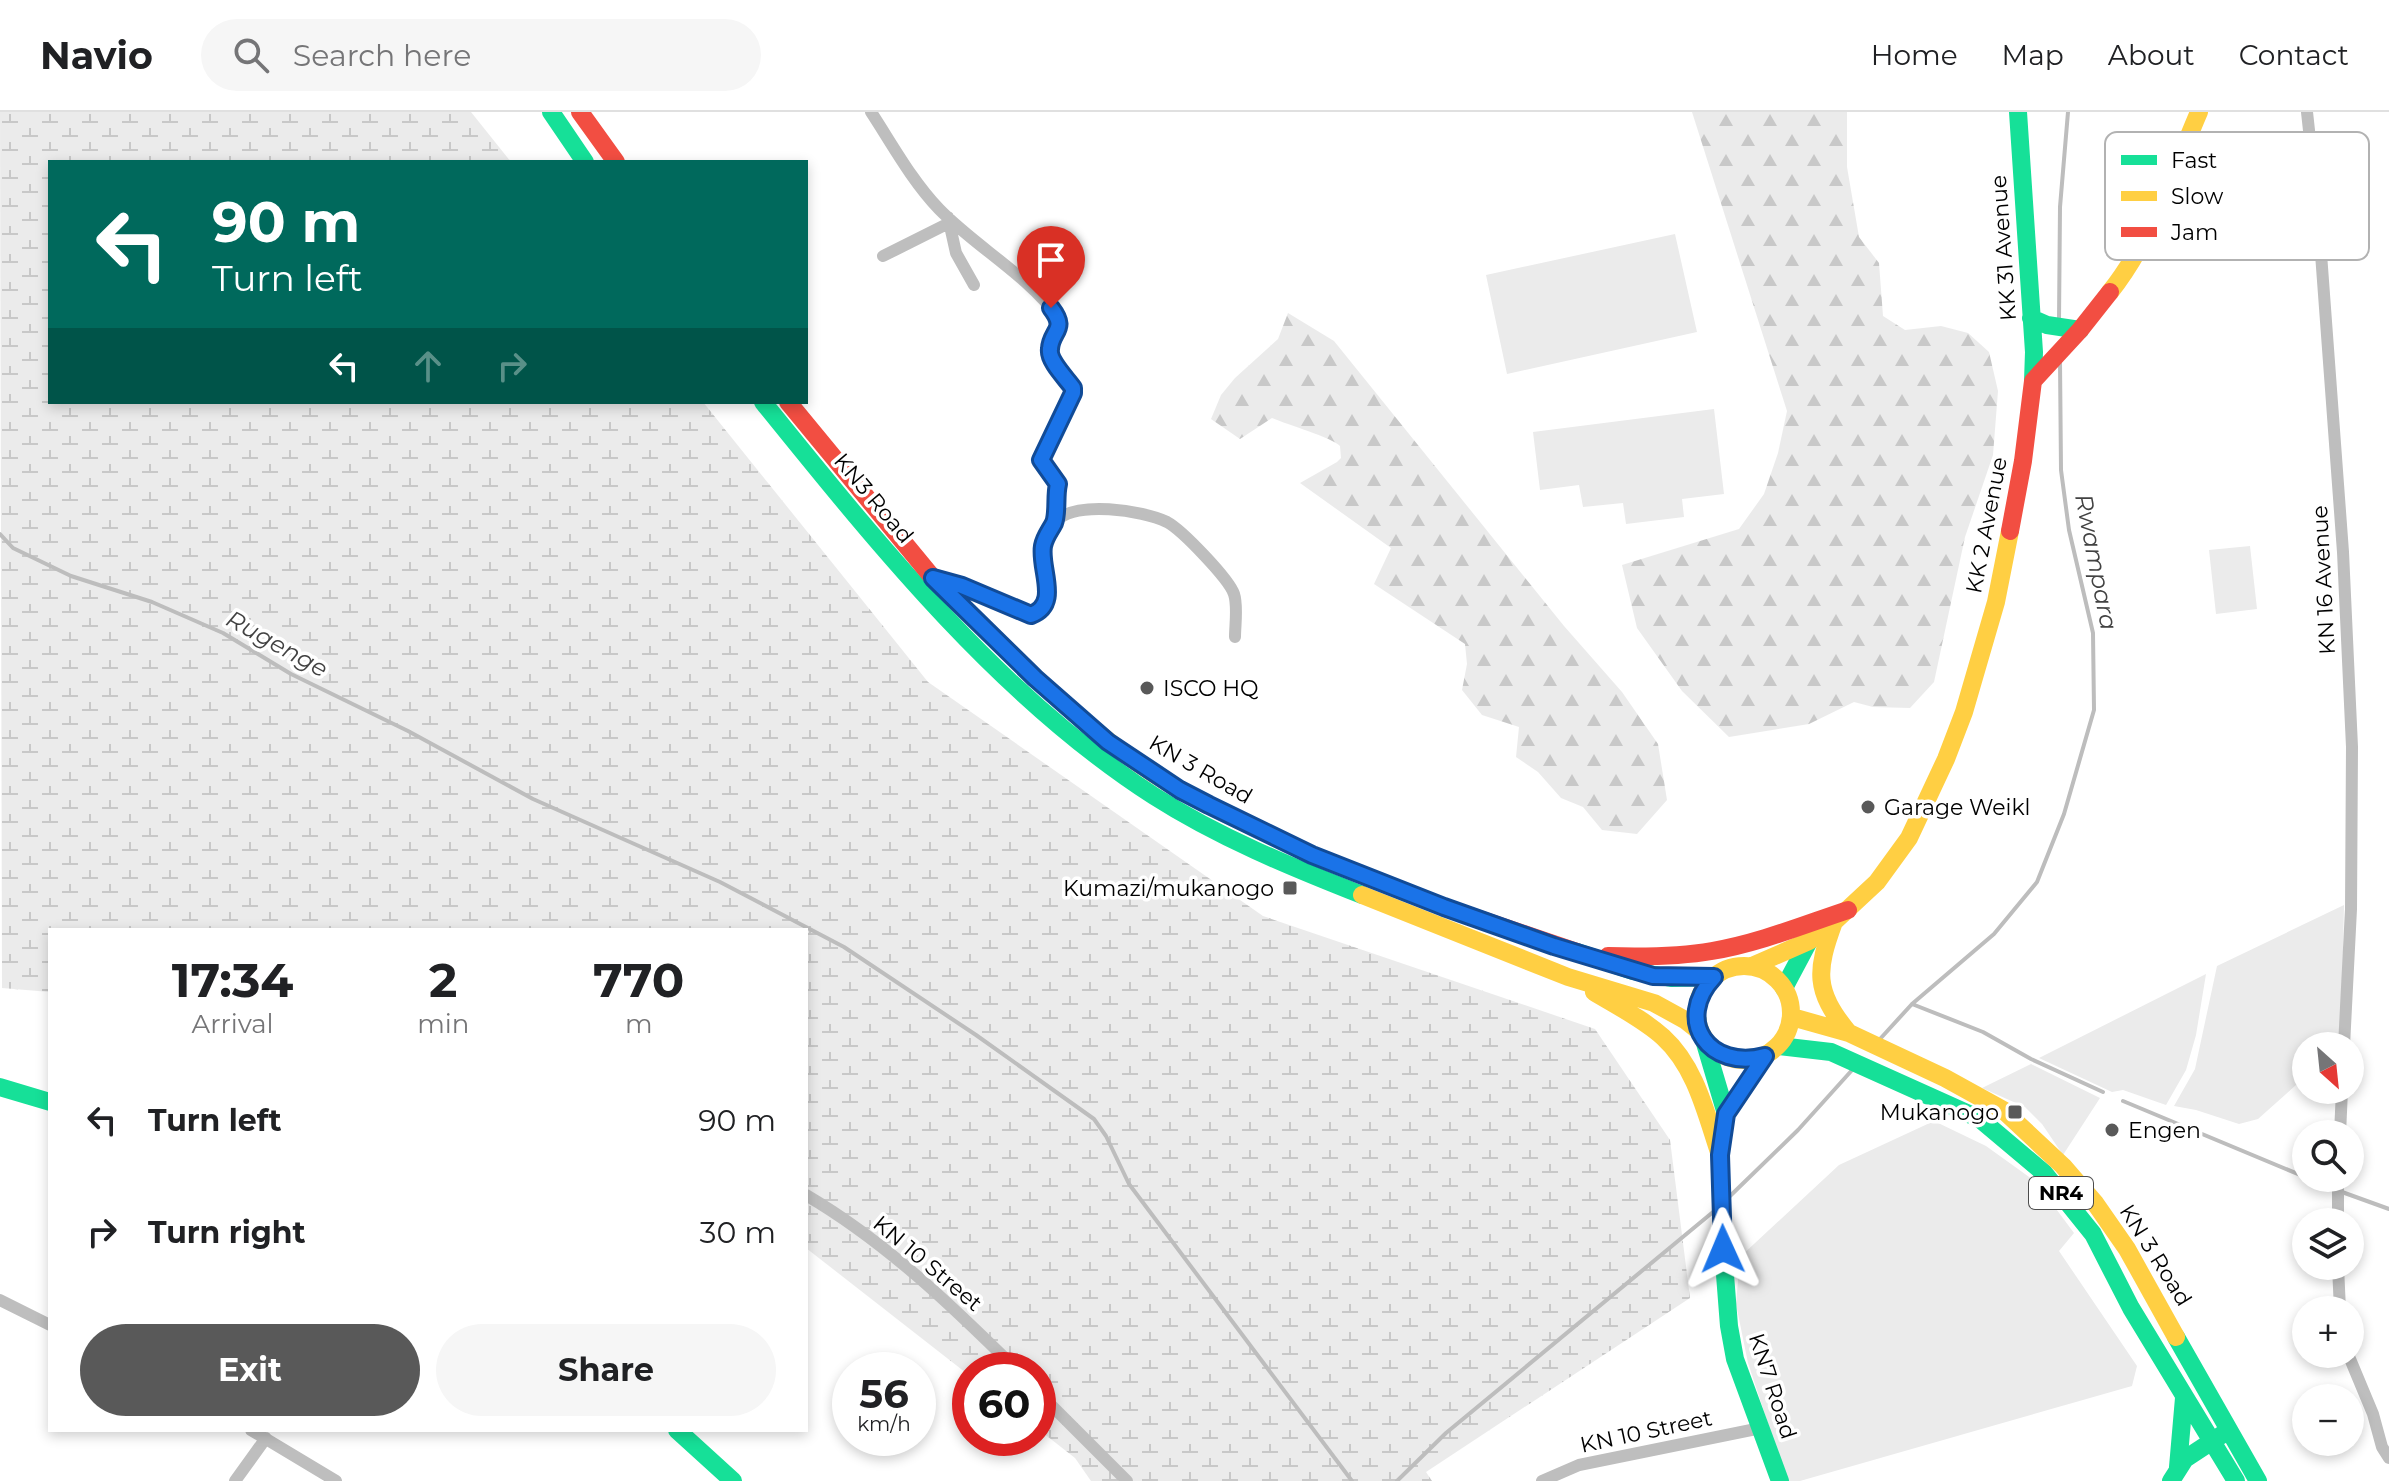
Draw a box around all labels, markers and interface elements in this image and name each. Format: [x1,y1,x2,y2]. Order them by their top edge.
search box [201,19,761,91]
text: Navio [40,32,153,79]
icon: search [229,33,273,77]
text: Search here [293,37,471,74]
text: Home [1871,38,1958,72]
text: Map [2002,38,2064,72]
text: About [2108,38,2195,72]
text: Contact [2239,38,2349,72]
legend [2105,132,2369,260]
text: Fast [2171,147,2217,174]
street label: KK 31 Avenue [1985,174,2022,322]
text: Slow [2171,183,2224,210]
text: 90 m [212,188,360,256]
icon: left [80,192,184,296]
text: Jam [2170,219,2218,246]
pin [1017,226,1085,308]
icon: arrive [1029,238,1073,282]
text: Turn left [212,256,363,300]
icon: left [322,344,366,388]
icon: ahead [406,344,450,388]
icon: right [490,344,534,388]
street label: KN3 Road [828,448,919,549]
street label: KK 2 Avenue [1960,455,2013,596]
water label: Rwampara [2069,491,2124,632]
street label: KN 16 Avenue [2306,505,2341,655]
water label: Rugenge [221,604,333,683]
place label: ISCO HQ [1163,675,1259,702]
marker: ISCO HQ [1138,679,1156,697]
street label: KN 3 Road [1144,729,1257,810]
place label: Garage Weikl [1884,794,2031,821]
marker: Garage Weikl [1859,798,1877,816]
place label: Kumazi/mukanogo [1063,875,1274,902]
marker: Kumazi/mukanogo [1281,879,1299,897]
text: 17:34 [172,951,293,1009]
text: 2 [429,951,457,1009]
text: 770 [593,951,684,1009]
text: Arrival [192,1008,274,1040]
text: min [417,1008,469,1040]
text: m [625,1008,652,1040]
north arrow [2292,1032,2364,1104]
map controls [2292,1032,2364,1456]
icon: left [80,1098,124,1142]
place label: Mukanogo [1880,1099,1999,1126]
text: Turn left [148,1102,281,1139]
text: 90 m [698,1102,776,1139]
marker: Mukanogo [2006,1103,2024,1121]
place label: Engen [2128,1117,2201,1144]
button: search [2292,1120,2364,1192]
marker: Engen [2103,1121,2121,1139]
road number: NR4 [2029,1177,2093,1209]
street label: KN 3 Road [2114,1199,2197,1311]
position arrow [1681,1207,1765,1291]
button: layers [2292,1208,2364,1280]
icon: right [80,1210,124,1254]
street label: KN 10 Street [868,1210,988,1317]
text: Turn right [148,1214,305,1251]
text: 30 m [700,1214,776,1251]
button: + [2292,1296,2364,1368]
button: Exit [80,1324,420,1416]
button: Share [436,1324,776,1416]
street label: KN7 Road [1743,1330,1802,1443]
speed limit sign: 60 [952,1352,1056,1456]
text: 56 [859,1369,909,1418]
button: − [2292,1384,2364,1456]
street label: KN 10 Street [1578,1404,1715,1459]
text: km/h [857,1412,911,1436]

